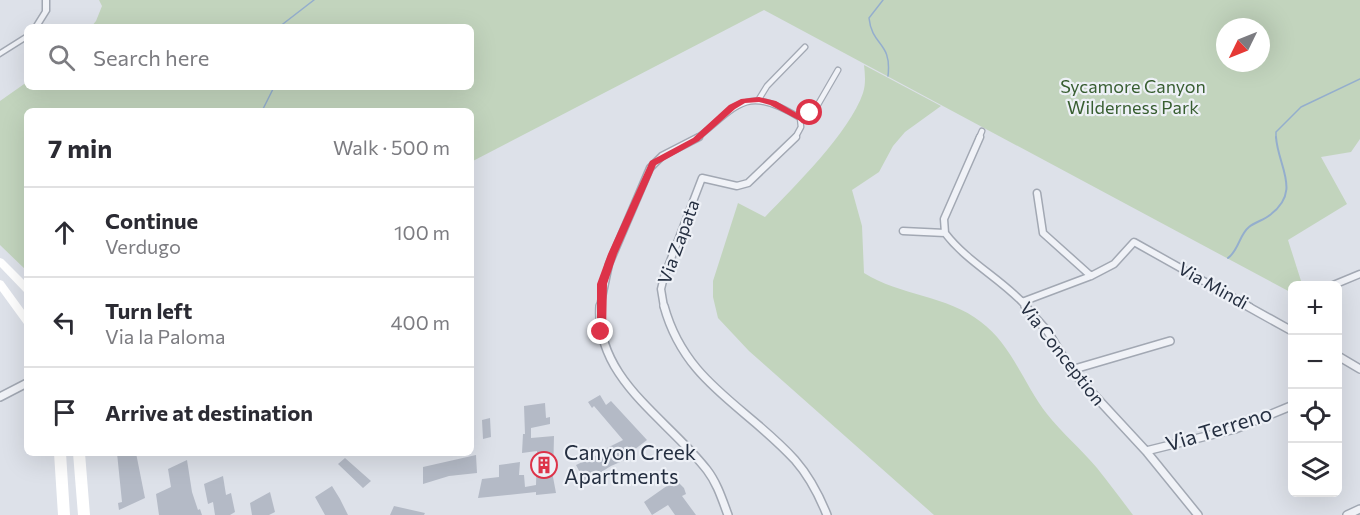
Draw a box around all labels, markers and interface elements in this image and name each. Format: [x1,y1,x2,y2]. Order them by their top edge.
north arrow [1216,18,1270,72]
search box [24,24,474,90]
icon: search [45,41,78,74]
text: Search here [93,44,209,71]
park label: Sycamore Canyon Wilderness Park [1060,75,1206,118]
route start [796,99,822,125]
text: 7 min [48,132,112,163]
text: Walk · 500 m [333,135,450,159]
street label: Via Zapata [653,196,703,287]
text: Continue [105,207,198,234]
icon: ahead [48,216,81,249]
text: 100 m [394,220,450,244]
text: Verdugo [105,234,181,258]
street label: Via Mindi [1174,257,1253,313]
map controls [1288,281,1342,497]
button: + [1288,281,1342,335]
text: Turn left [105,297,192,324]
street label: Via Conception [1016,297,1110,409]
icon: left [48,306,81,339]
text: 400 m [391,310,450,334]
route end [587,318,613,344]
text: Via la Paloma [105,324,225,348]
button: − [1288,335,1342,389]
button: locate [1288,389,1342,443]
icon: arrive [48,396,81,429]
text: Arrive at destination [105,399,313,426]
street label: Via Terreno [1162,400,1275,456]
place label: Canyon Creek Apartments [564,439,696,488]
button: layers [1288,443,1342,497]
building icon: Canyon Creek Apartments [529,450,559,480]

